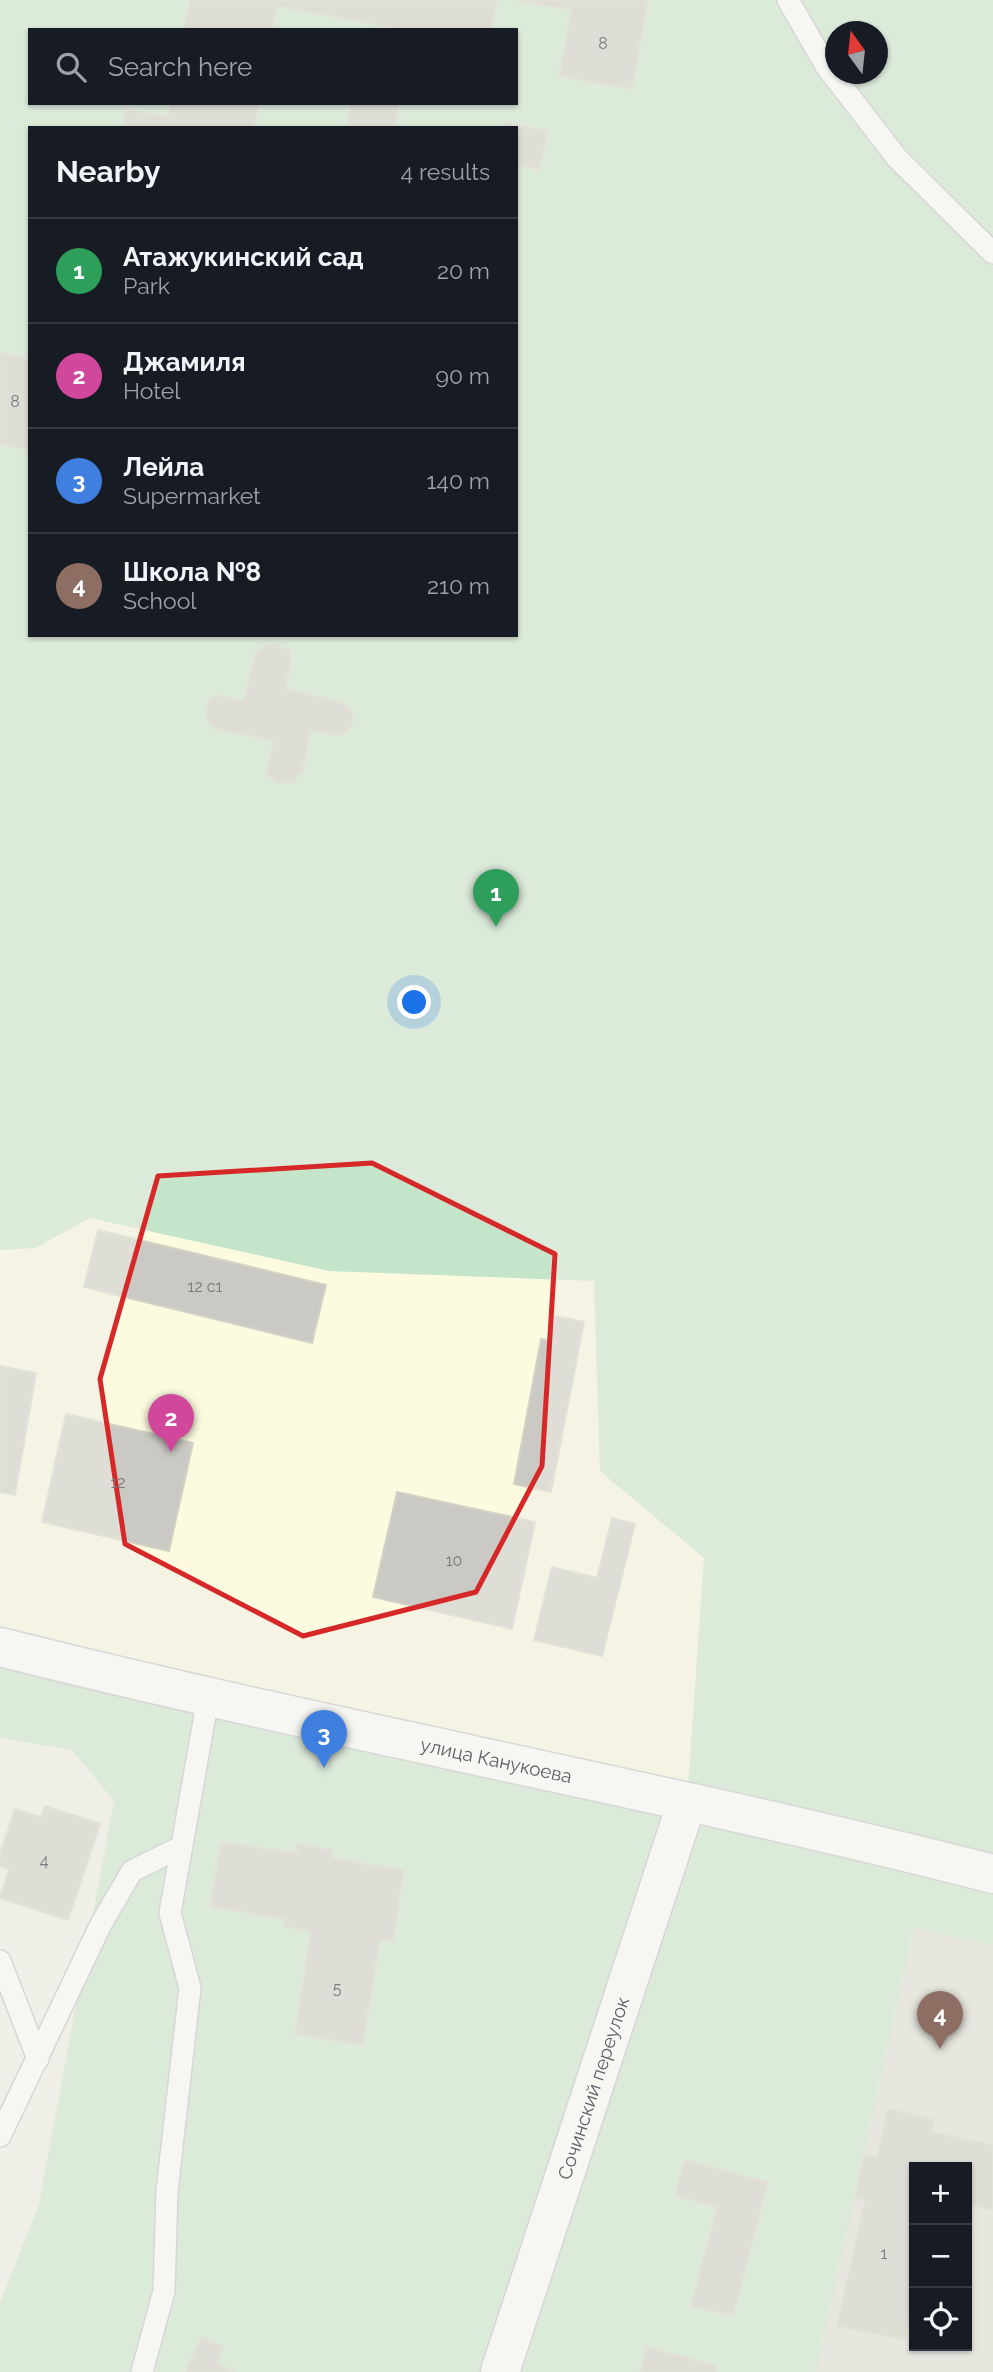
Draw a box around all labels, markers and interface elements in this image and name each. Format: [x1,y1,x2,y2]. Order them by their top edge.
north arrow [825,21,888,84]
search box [28,28,518,105]
house number: 8 [598,34,608,53]
icon: search [52,48,90,86]
text: Search here [108,52,252,82]
text: Nearby [56,154,160,189]
text: 4 results [401,158,490,185]
text: Атажукинский сад [123,242,364,272]
text: 1 [73,257,85,284]
text: 20 m [437,257,490,284]
text: Park [123,272,170,299]
text: Джамиля [123,347,246,377]
text: 2 [73,362,85,389]
text: 90 m [435,362,490,389]
text: Hotel [123,377,181,404]
house number: 8 [10,392,20,411]
text: Лейла [123,452,204,482]
text: 3 [73,467,85,494]
text: 140 m [427,467,490,494]
text: Supermarket [123,482,261,509]
text: Школа №8 [123,557,261,587]
text: 4 [72,572,86,599]
text: 210 m [427,572,490,599]
text: School [123,587,197,614]
pin: 1 [473,869,519,927]
your location [397,985,431,1019]
house number: 12 с1 [188,1277,223,1296]
pin: 2 [148,1394,194,1452]
house number: 12 [110,1473,126,1492]
house number: 10 [446,1551,462,1570]
pin: 3 [301,1710,347,1768]
street label: улица Канукоева [418,1733,574,1787]
house number: 4 [40,1851,49,1870]
house number: 5 [333,1979,342,1998]
pin: 4 [917,1991,963,2049]
street label: Сочинский переулок [553,1994,633,2182]
map controls [909,2162,972,2351]
button: + [909,2162,972,2225]
button: − [909,2225,972,2288]
house number: 1 [881,2244,888,2263]
button: locate [909,2288,972,2351]

